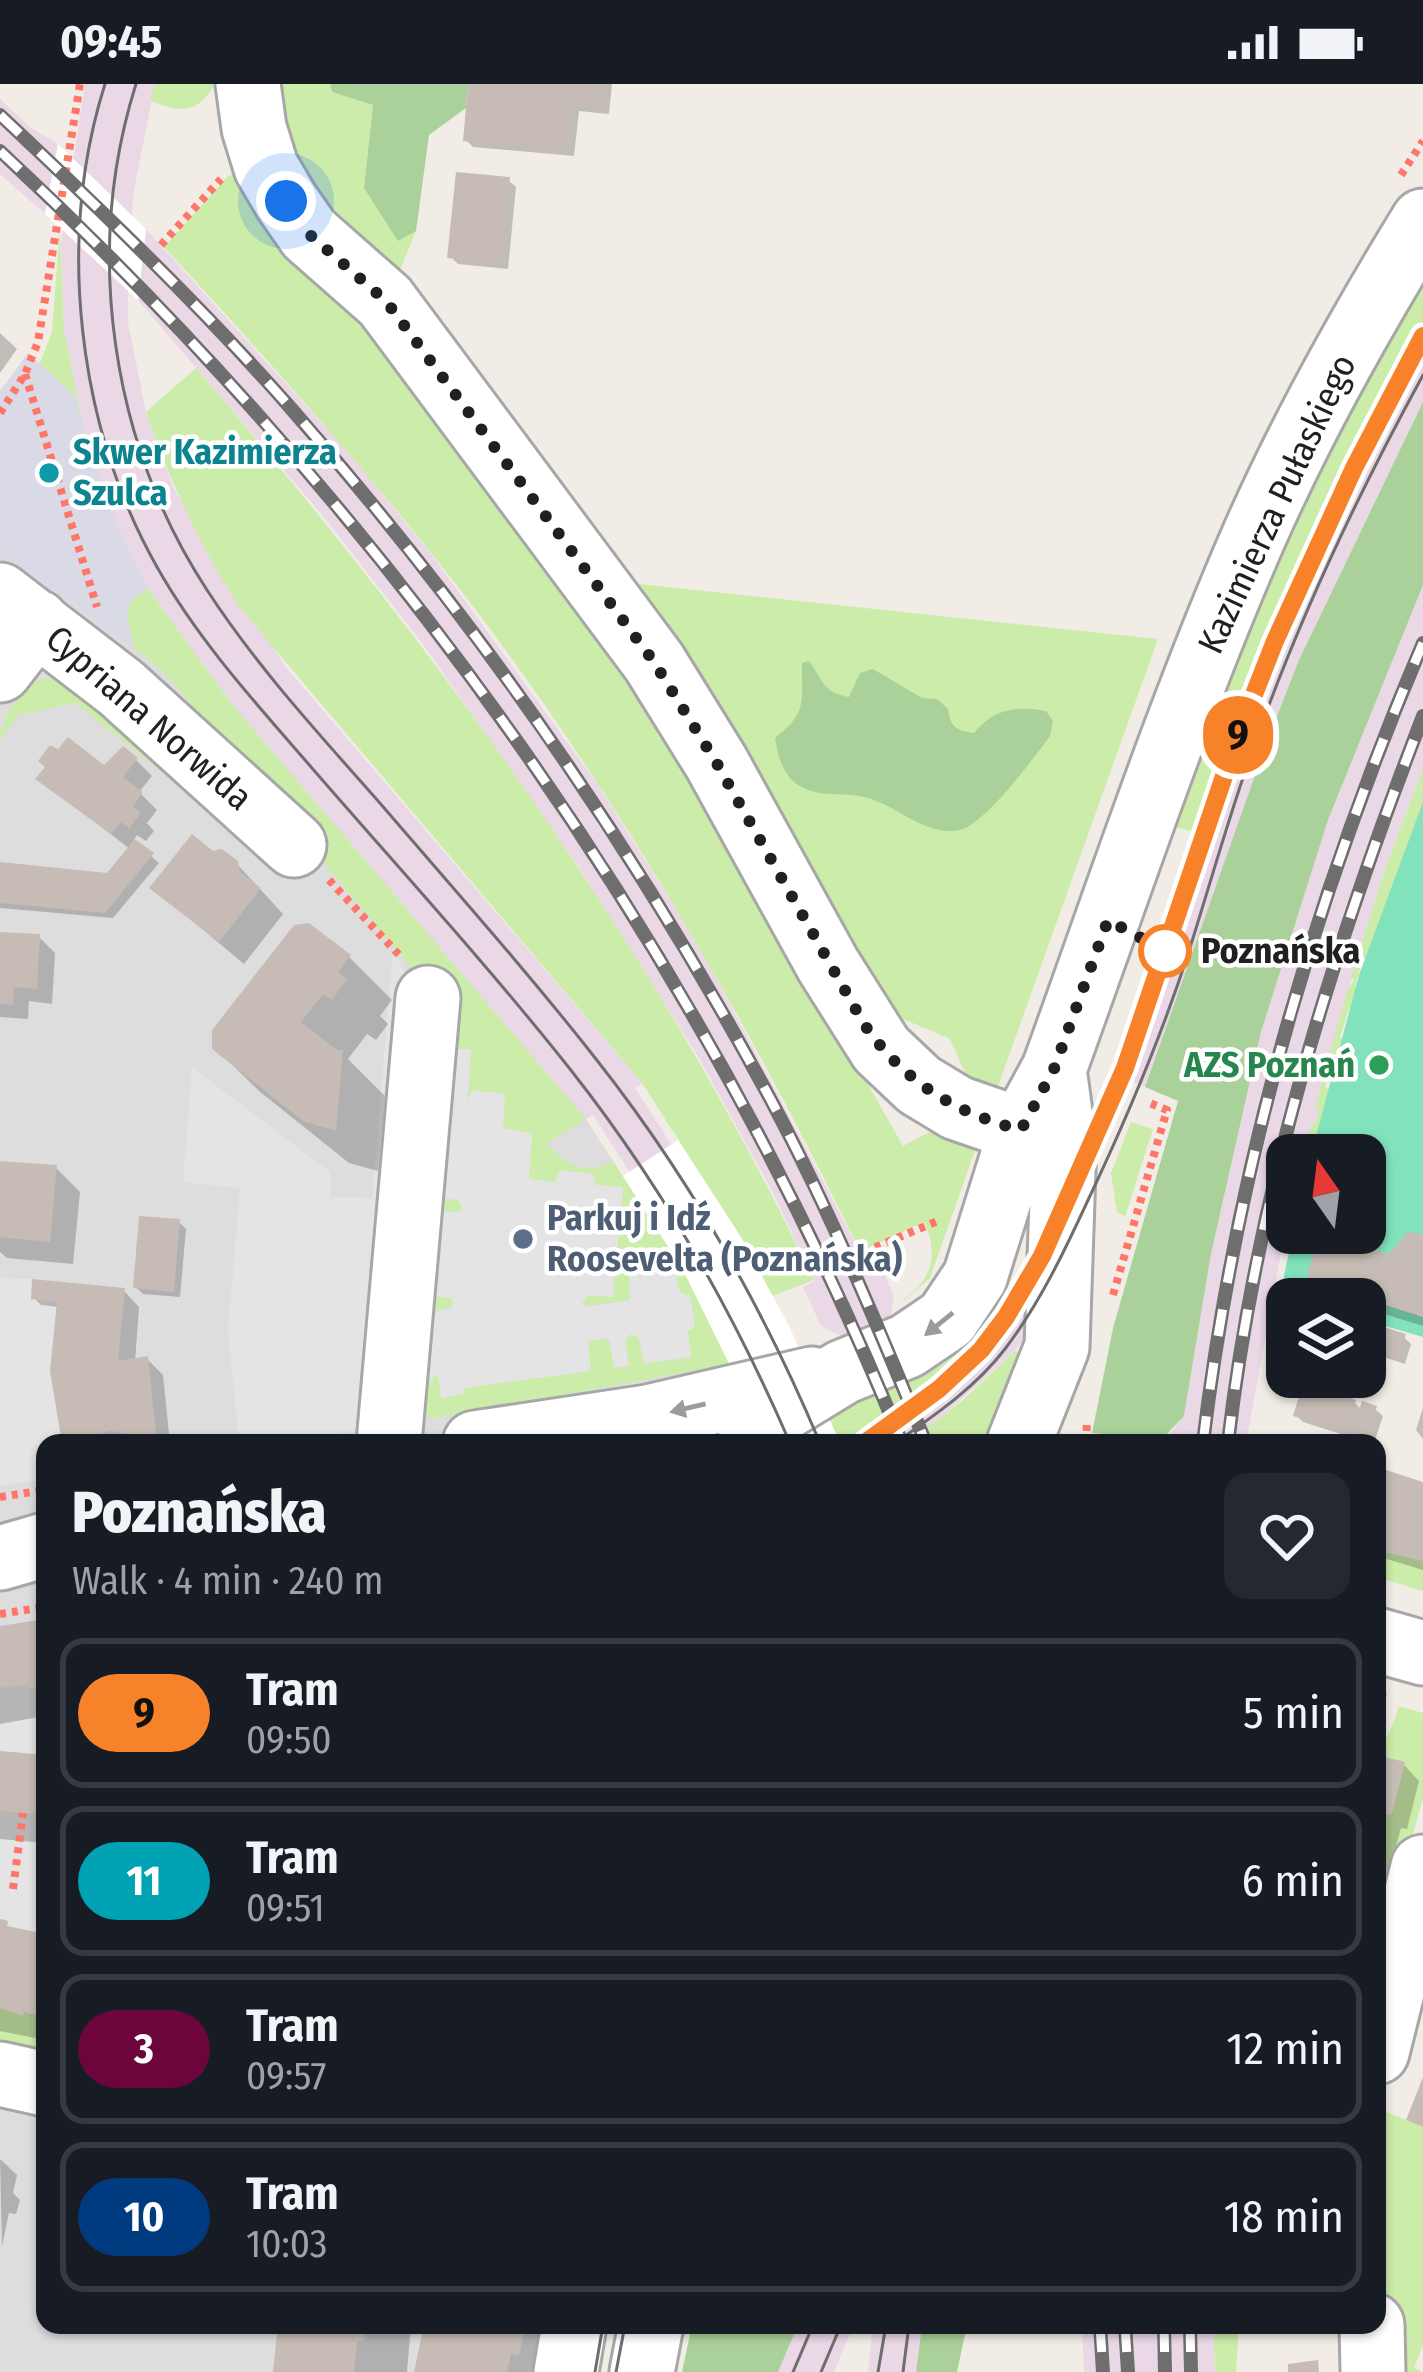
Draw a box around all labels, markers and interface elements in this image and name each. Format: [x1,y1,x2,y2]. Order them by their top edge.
text: 09:45 [60,15,162,69]
your location [256,171,316,231]
street label: Kazimierza Pułaskiego [1188,347,1366,661]
place label: Skwer Kazimierza Szulca [73,430,337,515]
marker: Skwer Kazimierza Szulca [36,460,62,486]
street label: Cypriana Norwida [37,616,261,820]
line badge: 9 [1199,696,1277,774]
text: 9 [1227,710,1249,760]
marker: Poznańska [1140,926,1190,976]
place label: Poznańska [1201,929,1361,973]
place label: AZS Poznań [1183,1043,1355,1087]
marker: AZS Poznań [1366,1052,1392,1078]
north arrow [1266,1134,1386,1254]
map controls [1266,1134,1386,1398]
place label: Parkuj i Idź Roosevelta (Poznańska) [547,1196,903,1281]
marker: Parkuj i Idź Roosevelta (Poznańska) [510,1226,536,1252]
button: layers [1266,1278,1386,1398]
one-way arrow [924,1310,954,1336]
one-way arrow [669,1399,707,1418]
button: heart [1224,1473,1350,1599]
text: Poznańska [72,1479,326,1547]
text: Walk · 4 min · 240 m [72,1558,384,1604]
text: Tram [246,1663,339,1717]
text: 5 min [1243,1686,1344,1740]
text: 9 [133,1688,155,1738]
text: 09:50 [246,1717,332,1763]
text: Tram [246,1831,339,1885]
text: 6 min [1241,1854,1344,1908]
text: 11 [127,1856,161,1906]
text: 09:51 [246,1885,325,1931]
text: Tram [246,1999,339,2053]
text: 12 min [1226,2022,1344,2076]
text: 3 [134,2024,154,2074]
text: 09:57 [246,2053,326,2099]
text: Tram [246,2167,339,2221]
text: 18 min [1224,2190,1344,2244]
text: 10 [124,2192,164,2242]
text: 10:03 [246,2221,327,2267]

